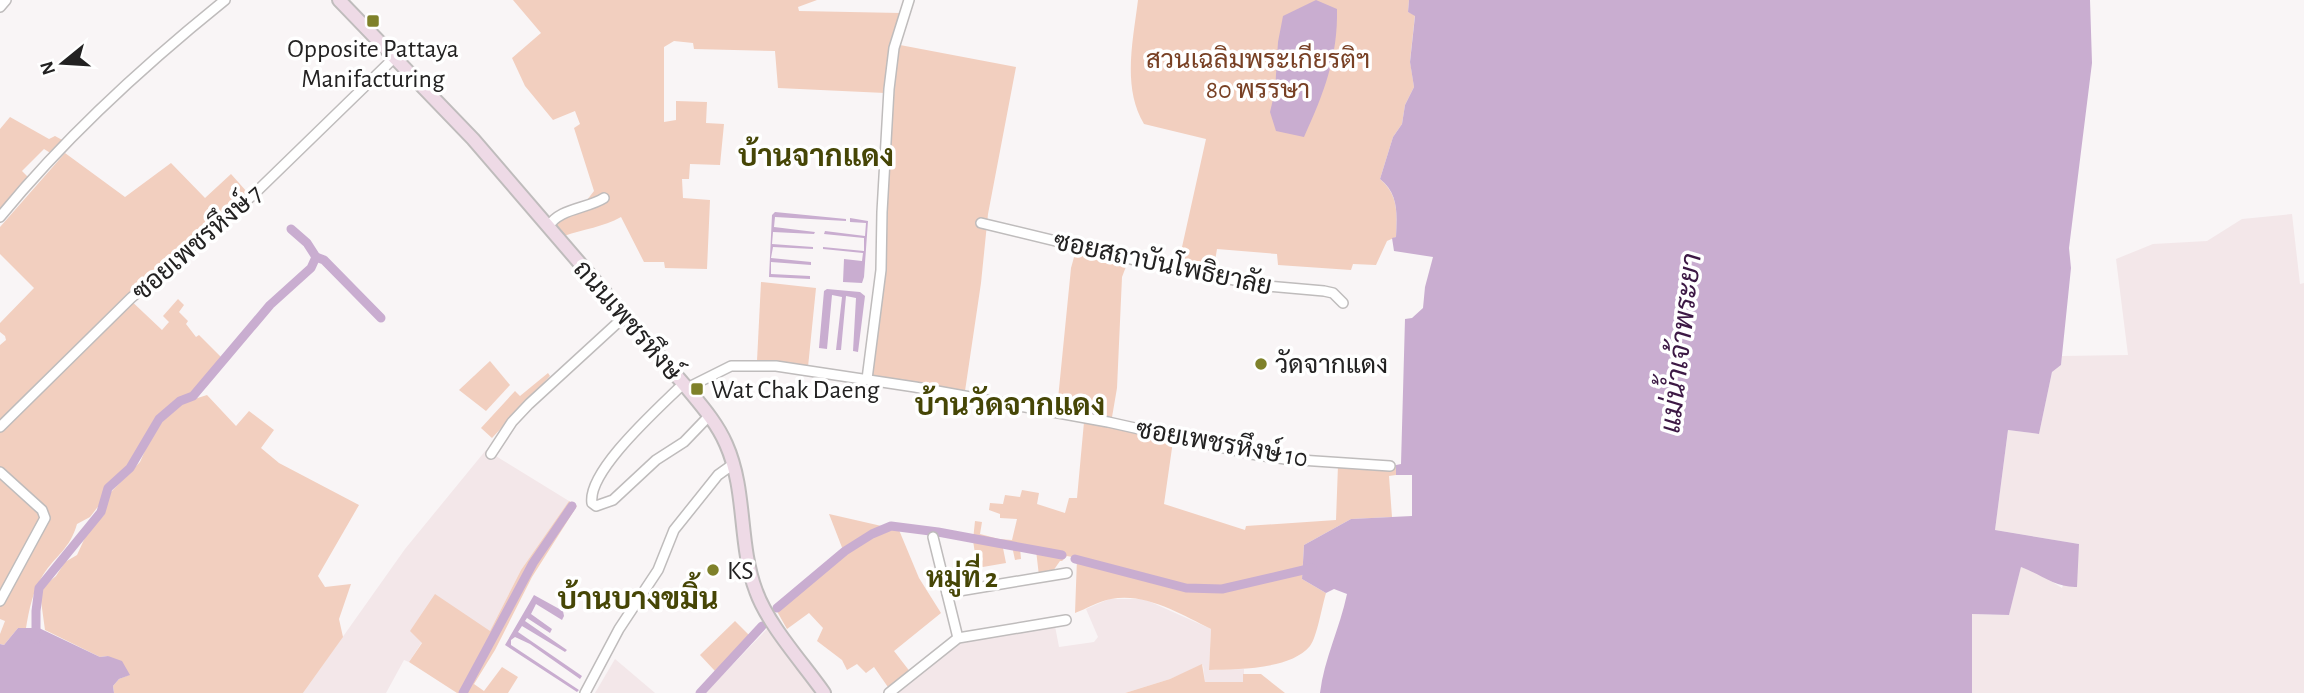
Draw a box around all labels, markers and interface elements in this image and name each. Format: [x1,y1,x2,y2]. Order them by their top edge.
marker: Opposite Pattaya Manifacturing [365,13,381,29]
north arrow [28,28,98,98]
place label: Opposite Pattaya Manifacturing [287,36,459,92]
park label: สวนเฉลิมพระเกียรติฯ 80 พรรษา [1146,43,1370,103]
text: N [37,59,59,77]
district label: บ้านจากแดง [738,136,894,172]
street label: ซอยเพชรหึงษ์ 7 [125,176,268,306]
street label: ซอยสถาบันโพธิยาลัย [1051,224,1275,300]
water label: แม่น้ำเจ้าพระยา [1645,250,1707,435]
street label: ถนนเพชรหึงษ์ [568,253,690,386]
place label: วัดจากแดง [1275,348,1388,378]
marker: วัดจากแดง [1253,356,1269,372]
place label: Wat Chak Daeng [711,377,880,403]
marker: Wat Chak Daeng [689,381,705,397]
district label: บ้านวัดจากแดง [915,385,1105,421]
street label: ซอยเพชรหึงษ์ 10 [1134,411,1311,472]
district label: หมู่ที่ 2 [926,553,998,597]
place label: KS [727,558,754,584]
marker: KS [705,562,721,578]
district label: บ้านบางขมิ้น [558,571,718,615]

